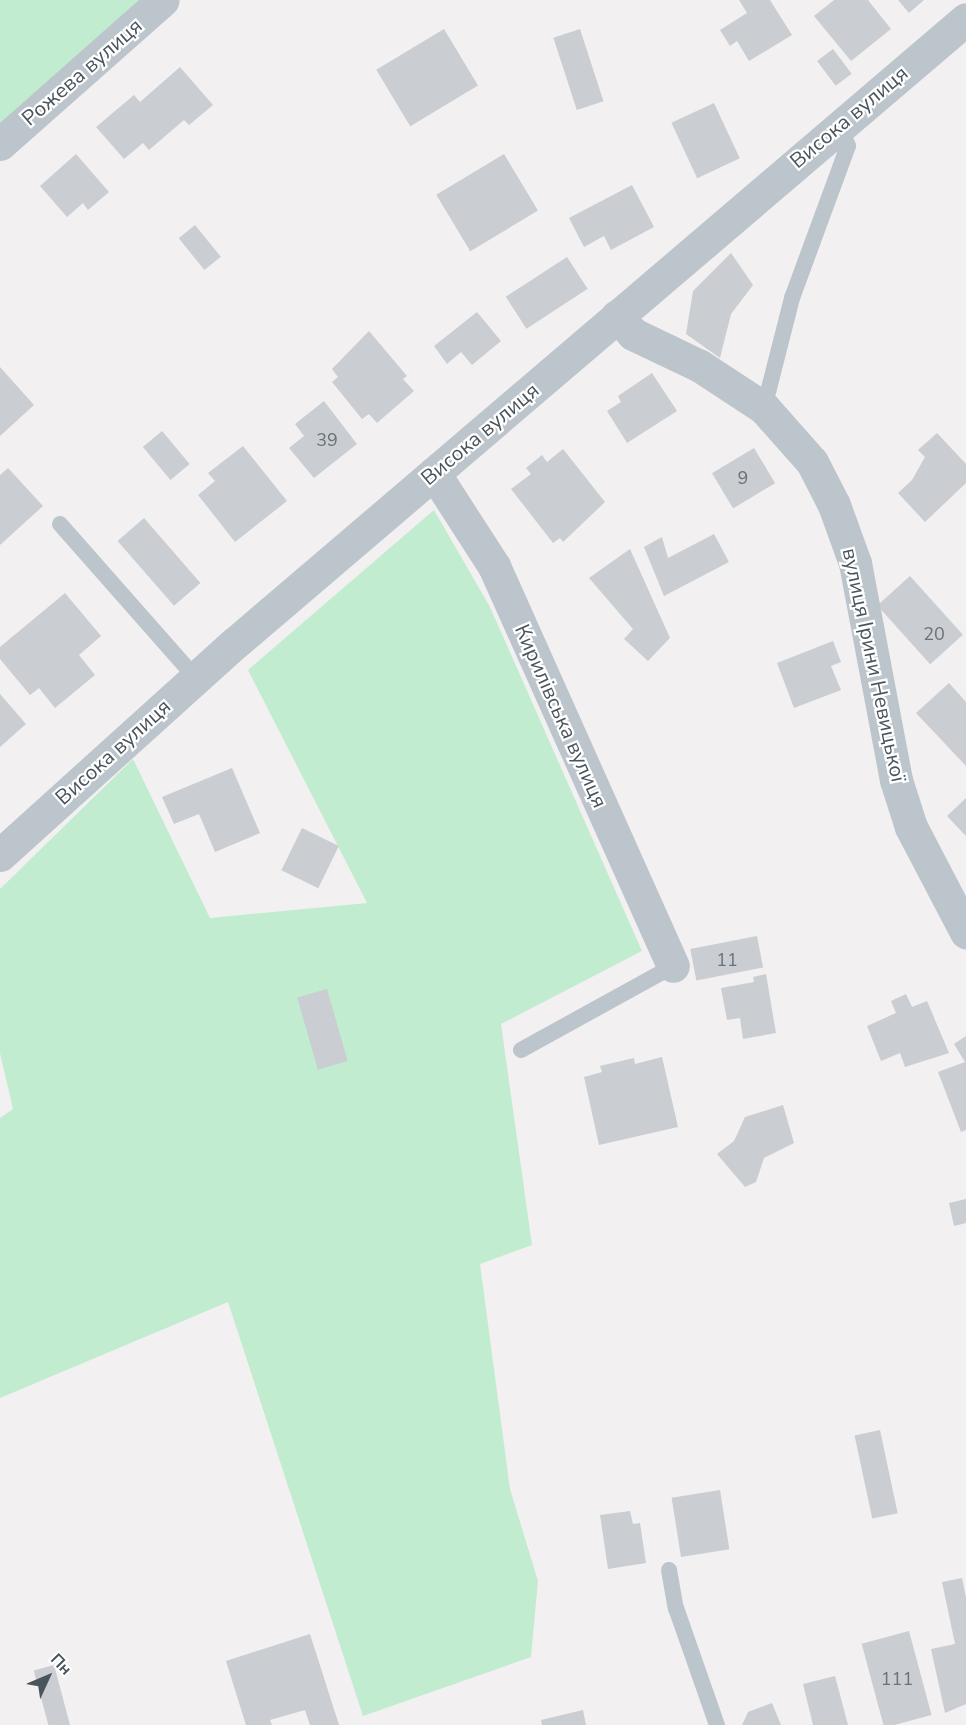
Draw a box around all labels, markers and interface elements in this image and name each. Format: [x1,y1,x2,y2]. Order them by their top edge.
street label: Рожева вулиця [17,13,147,131]
street label: Висока вулиця [785,60,913,174]
street label: Висока вулиця [416,377,544,491]
house number: 39 [316,429,338,451]
house number: 9 [738,467,748,489]
street label: вулиця Ірини Невицької [837,546,911,784]
street label: Кирилівська вулиця [509,620,613,812]
house number: 20 [923,623,945,645]
street label: Висока вулиця [50,694,176,810]
house number: 11 [716,949,738,971]
north arrow [18,1647,78,1707]
text: Пн [45,1649,77,1680]
house number: 111 [881,1668,913,1690]

